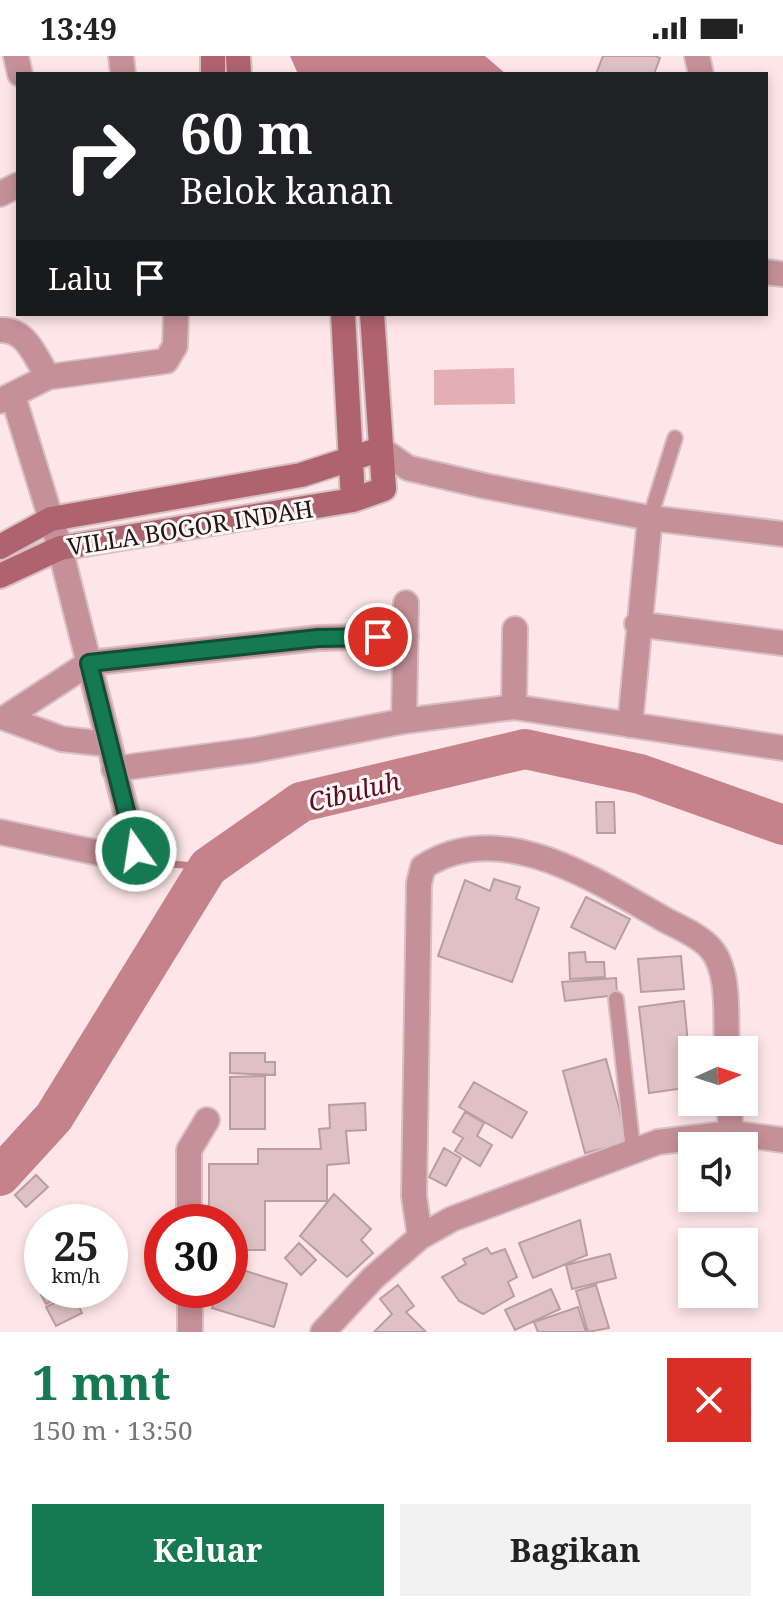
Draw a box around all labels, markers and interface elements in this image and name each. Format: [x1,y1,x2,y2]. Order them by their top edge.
text: 13:49 [40,8,117,49]
text: 60 m [180,94,313,170]
icon: right [48,104,152,208]
text: Belok kanan [180,166,393,215]
icon: arrive [128,256,172,300]
text: Lalu [48,258,112,299]
street label: VILLA BOGOR INDAH [65,491,315,563]
pin [344,603,412,671]
icon: arrive [356,615,400,659]
water label: Cibuluh [304,762,404,820]
position arrow [94,809,178,893]
north arrow [678,1036,758,1116]
map controls [678,1036,758,1308]
button: sound [678,1132,758,1212]
speed limit sign: 30 [144,1204,248,1308]
text: 25 [53,1218,99,1273]
button: search [678,1228,758,1308]
text: km/h [51,1262,101,1289]
text: 1 mnt [32,1349,170,1414]
button: close [667,1358,751,1442]
text: 150 m · 13:50 [32,1412,193,1448]
button: Keluar [32,1504,384,1596]
button: Bagikan [400,1504,751,1596]

